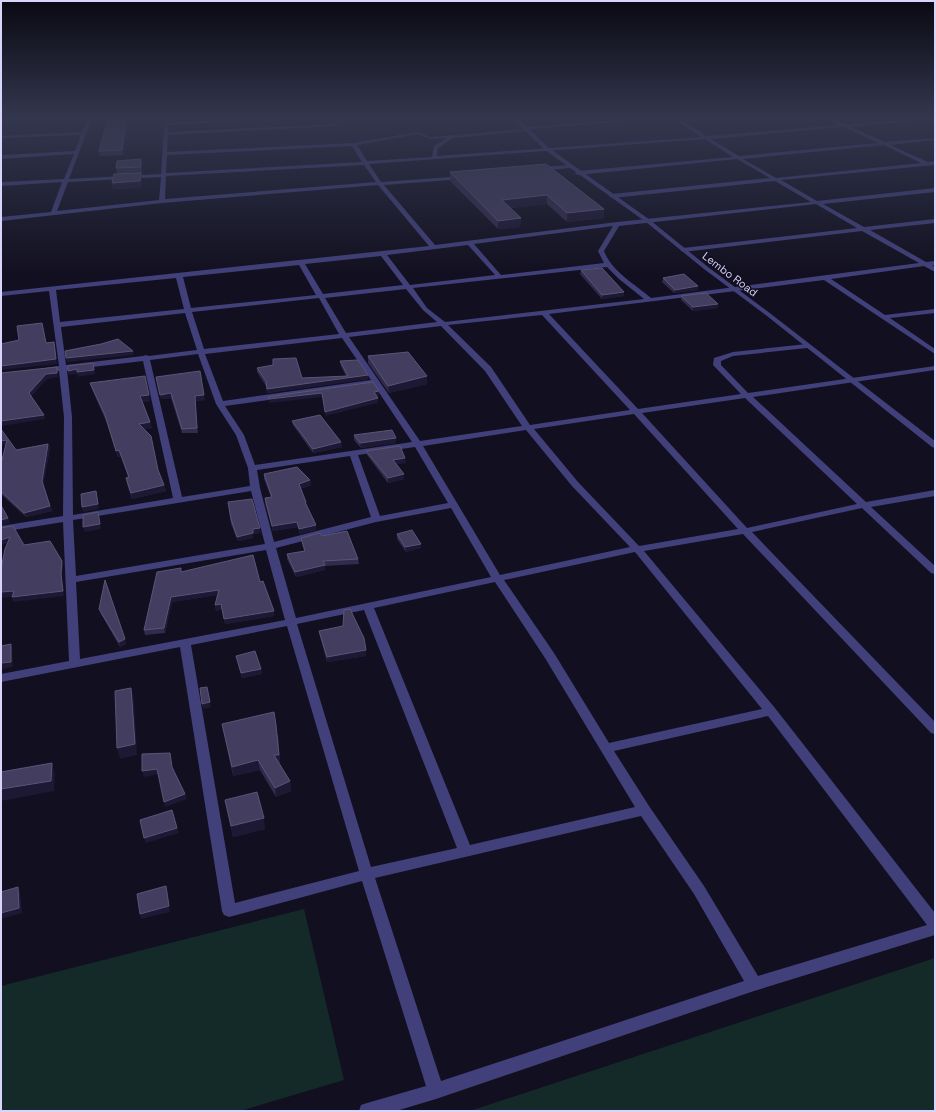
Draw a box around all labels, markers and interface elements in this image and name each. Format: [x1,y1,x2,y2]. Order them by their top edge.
street label: Lembo Road [700,249,760,299]

